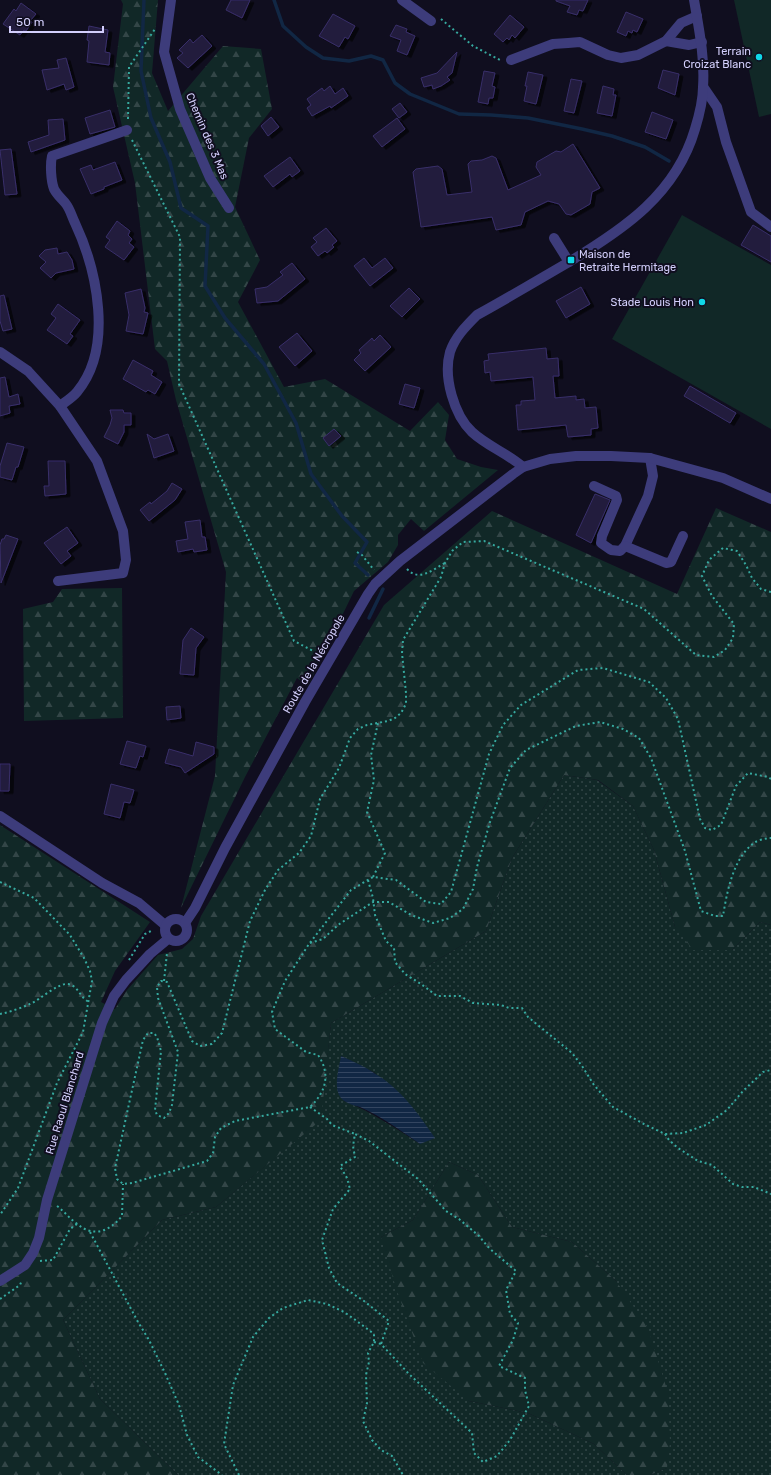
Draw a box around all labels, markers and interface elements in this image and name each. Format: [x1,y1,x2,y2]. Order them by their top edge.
scale bar [10,8,103,34]
text: 50 m [16,15,44,29]
place label: Terrain Croizat Blanc [683,45,751,71]
marker: Terrain Croizat Blanc [754,52,764,62]
street label: Chemin des 3 Mas [183,91,231,182]
place label: Maison de Retraite Hermitage [579,248,676,274]
marker: Maison de Retraite Hermitage [566,255,576,265]
place label: Stade Louis Hon [611,296,694,309]
marker: Stade Louis Hon [697,297,707,307]
street label: Route de la Nécropole [280,612,348,716]
street label: Rue Raoul Blanchard [43,1050,87,1156]

